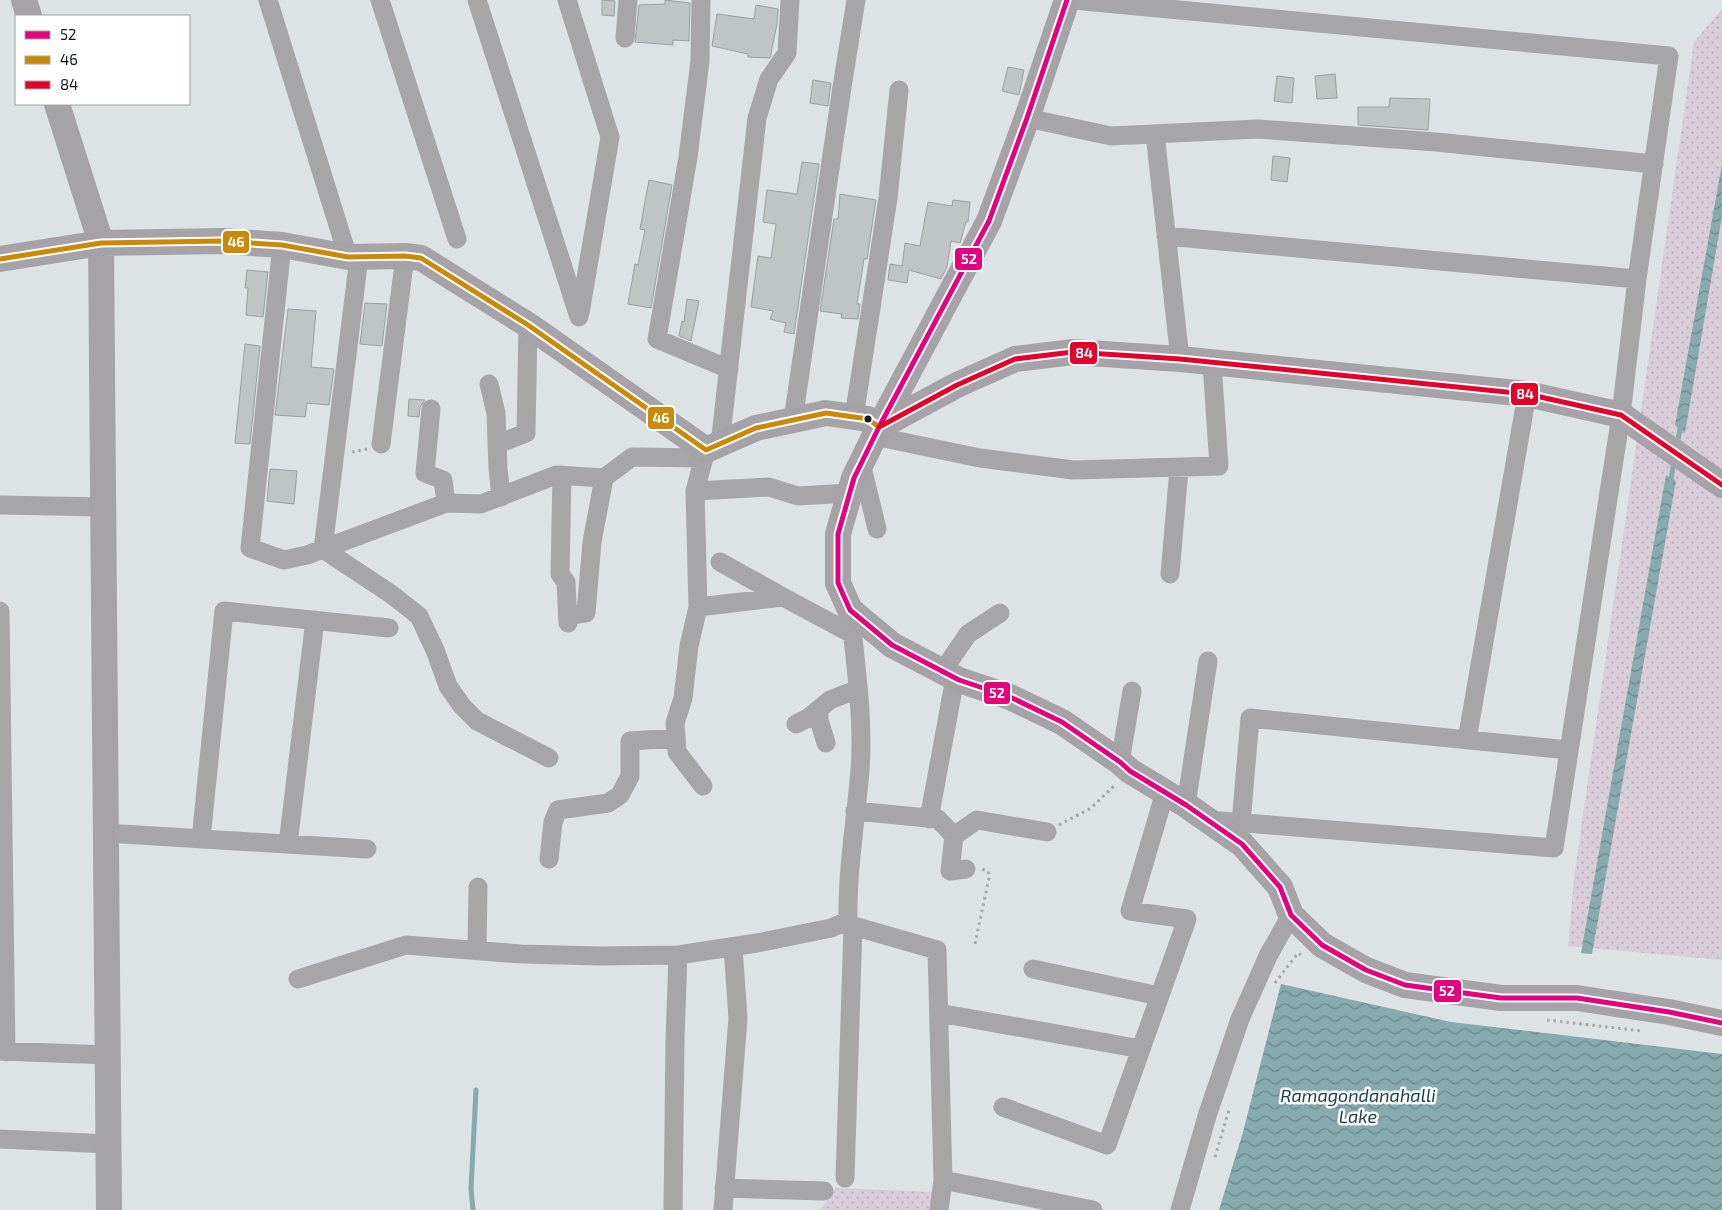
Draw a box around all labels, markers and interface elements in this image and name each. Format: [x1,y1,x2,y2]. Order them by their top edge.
legend [15,15,190,105]
text: 52 [60,25,76,43]
text: 46 [60,50,78,68]
text: 84 [60,75,78,93]
line badge: 46 [222,230,250,254]
text: 46 [227,233,245,250]
line badge: 52 [954,247,983,271]
text: 52 [961,250,977,267]
line badge: 84 [1069,341,1098,365]
text: 84 [1075,344,1093,361]
line badge: 84 [1510,382,1539,406]
text: 84 [1516,385,1534,402]
line badge: 46 [647,406,675,430]
text: 46 [652,409,670,426]
unlabelled marker [863,414,873,424]
line badge: 52 [983,681,1011,705]
text: 52 [989,684,1005,701]
line badge: 52 [1433,979,1462,1003]
text: 52 [1439,982,1455,999]
water label: Ramagondanahalli Lake [1280,1084,1436,1127]

